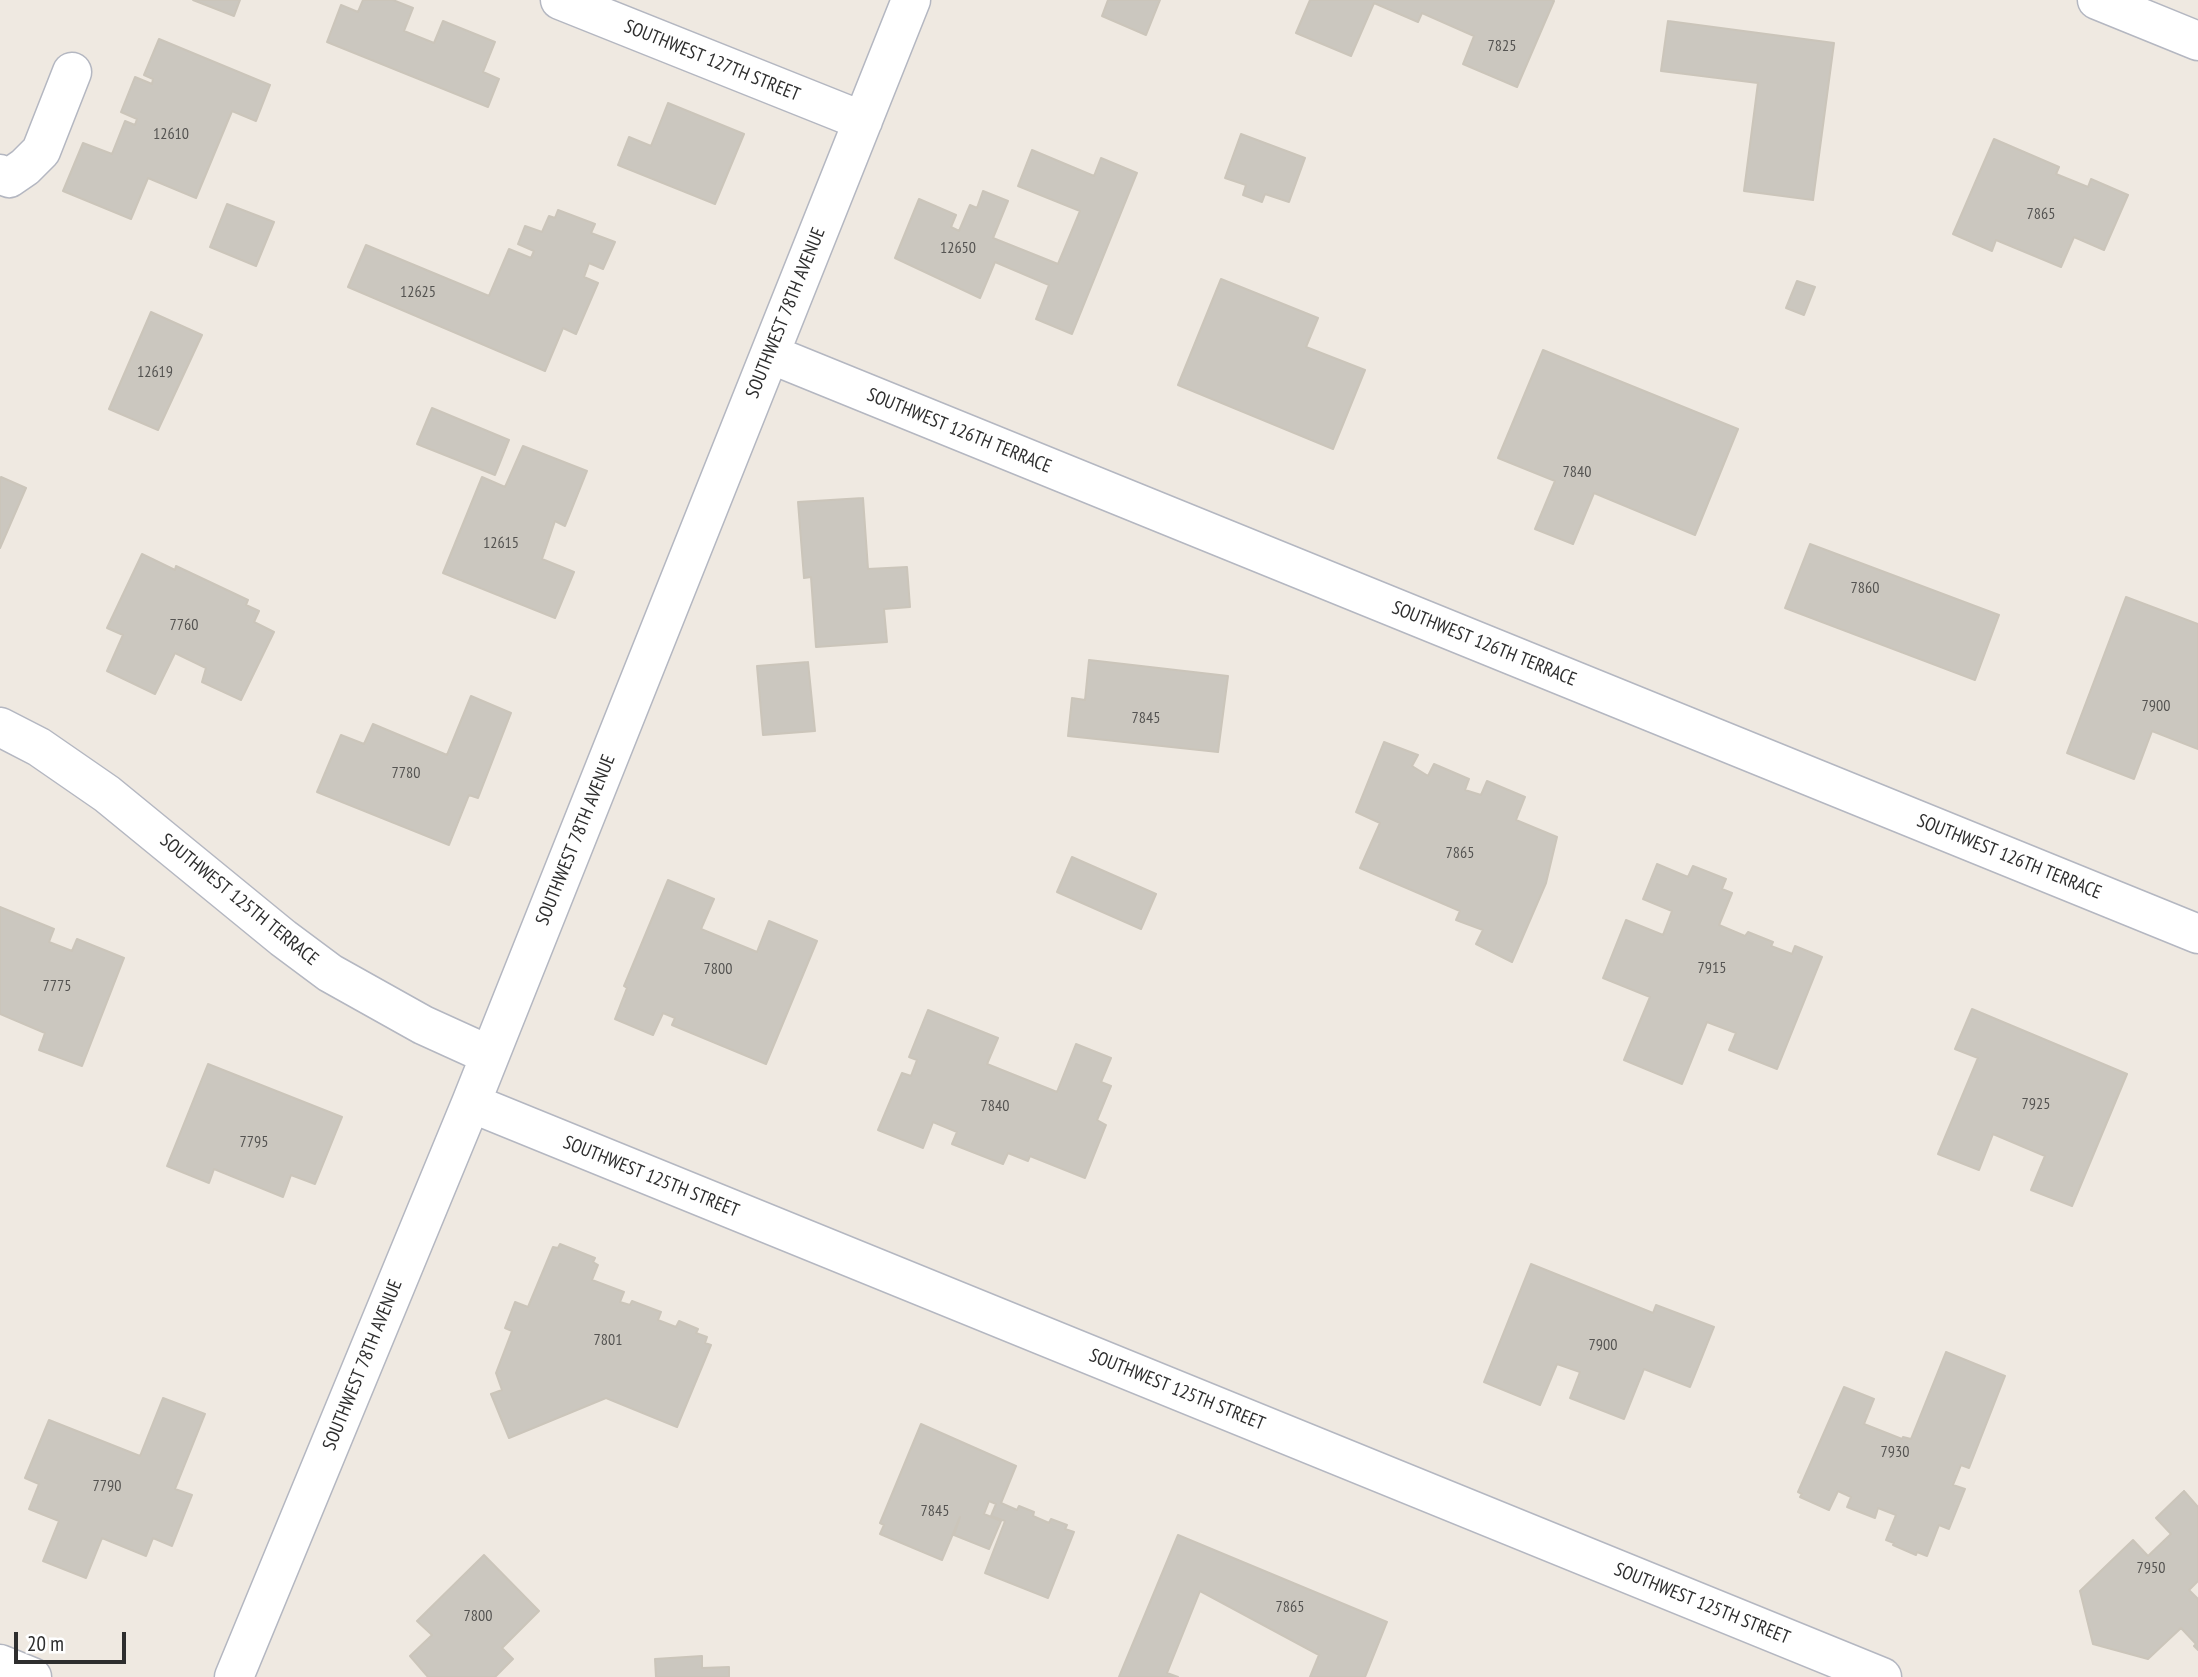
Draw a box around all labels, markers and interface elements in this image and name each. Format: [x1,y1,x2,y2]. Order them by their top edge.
street label: SOUTHWEST 127TH STREET [621,15,803,107]
house number: 7825 [1488,36,1516,56]
house number: 12610 [153,124,189,144]
house number: 7865 [2027,204,2055,224]
street label: SOUTHWEST 78TH AVENUE [741,224,831,402]
house number: 12650 [940,238,976,258]
house number: 12625 [400,282,436,302]
house number: 12619 [137,362,173,382]
street label: SOUTHWEST 126TH TERRACE [863,384,1055,478]
house number: 7840 [1563,462,1591,482]
house number: 12615 [483,533,519,553]
house number: 7860 [1851,578,1879,598]
street label: SOUTHWEST 126TH TERRACE [1388,597,1580,691]
house number: 7760 [170,615,198,635]
house number: 7900 [2142,696,2170,716]
house number: 7845 [1132,708,1160,728]
street label: SOUTHWEST 78TH AVENUE [531,751,621,929]
house number: 7780 [392,763,420,783]
street label: SOUTHWEST 126TH TERRACE [1913,810,2105,904]
street label: SOUTHWEST 125TH TERRACE [155,829,323,971]
house number: 7865 [1446,843,1474,863]
house number: 7915 [1698,958,1726,978]
house number: 7800 [704,959,732,979]
house number: 7775 [43,976,71,996]
house number: 7925 [2022,1094,2050,1114]
house number: 7840 [981,1096,1009,1116]
street label: SOUTHWEST 125TH STREET [560,1131,742,1223]
house number: 7795 [240,1132,268,1152]
street label: SOUTHWEST 78TH AVENUE [318,1276,408,1454]
house number: 7801 [594,1330,622,1350]
house number: 7900 [1589,1335,1617,1355]
street label: SOUTHWEST 125TH STREET [1086,1344,1268,1436]
house number: 7930 [1881,1442,1909,1462]
house number: 7790 [93,1476,121,1496]
house number: 7845 [921,1501,949,1521]
street label: SOUTHWEST 125TH STREET [1611,1558,1793,1650]
house number: 7950 [2137,1558,2165,1578]
house number: 7865 [1276,1597,1304,1617]
house number: 7800 [464,1606,492,1626]
scale bar [18,1618,130,1662]
text: 20 m [27,1630,64,1657]

